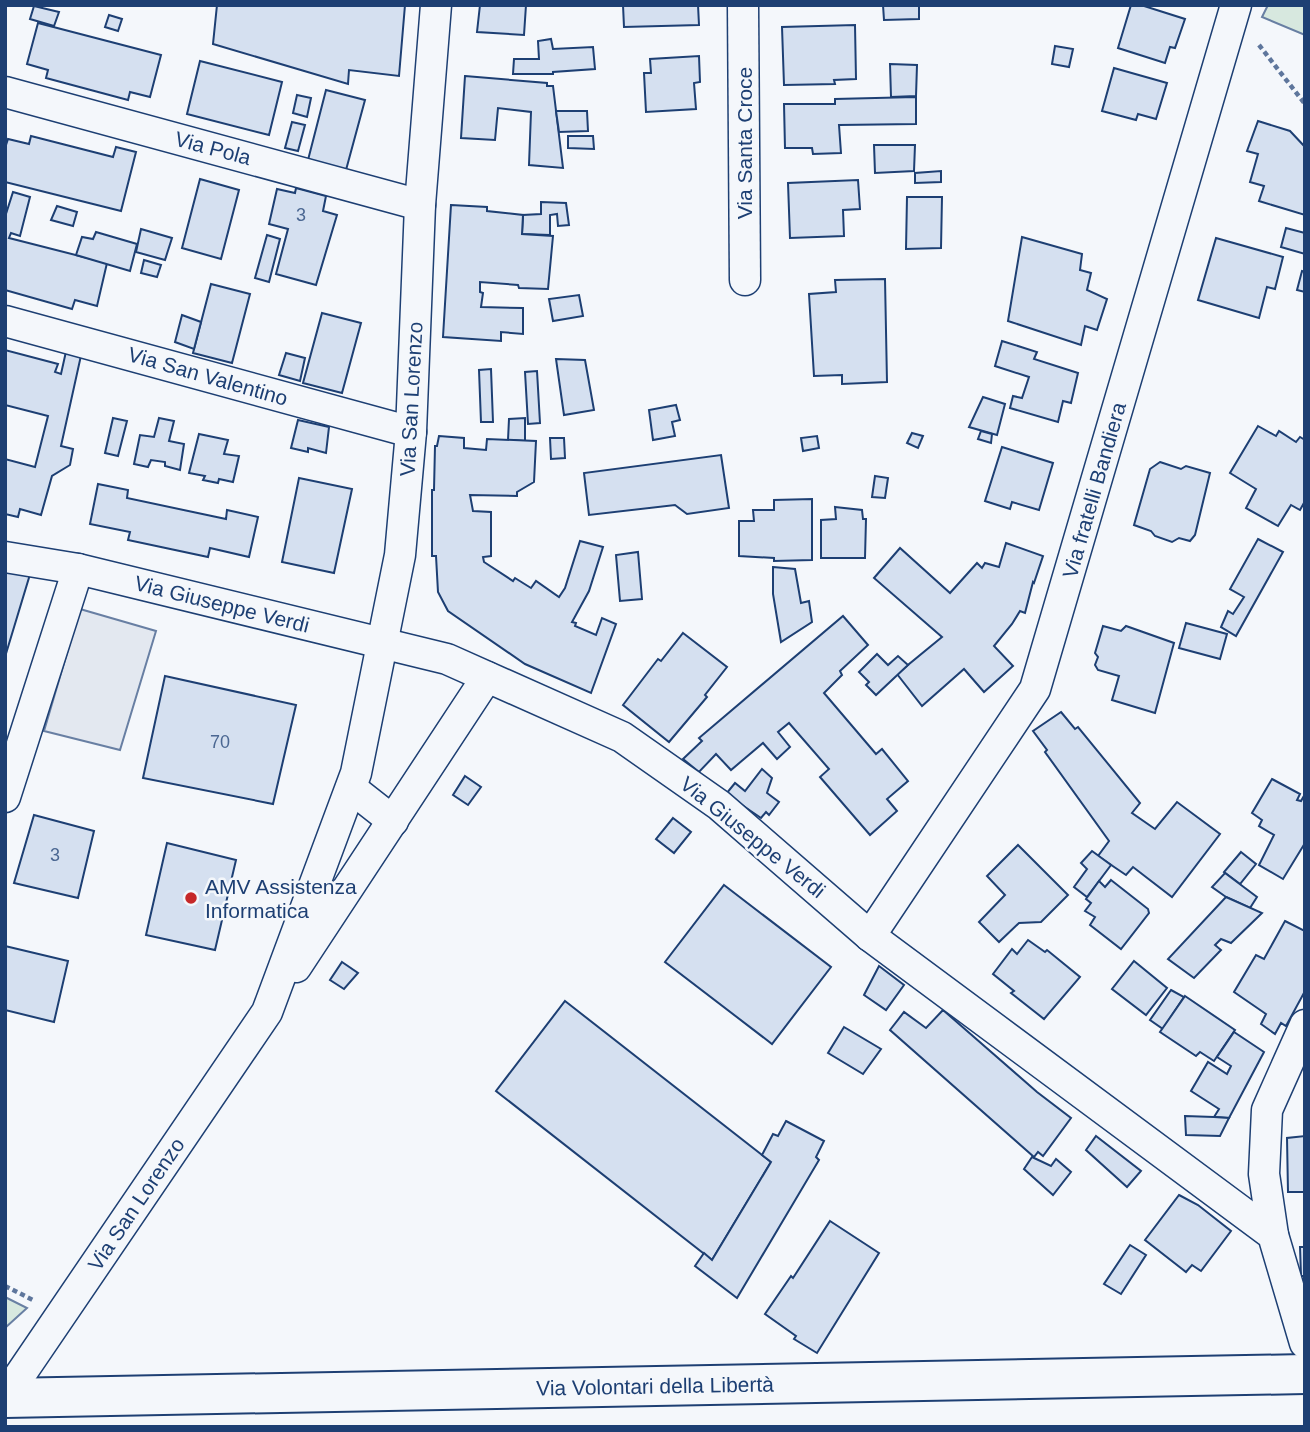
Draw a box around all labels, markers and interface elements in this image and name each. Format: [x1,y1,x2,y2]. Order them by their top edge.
street label: Via Santa Croce [733,67,756,219]
street label: Via Pola [172,127,254,169]
house number: 3 [296,205,306,225]
street label: Via San Lorenzo [395,321,427,477]
street label: Via San Valentino [126,342,290,410]
street label: Via fratelli Bandiera [1058,399,1130,581]
street label: Via Giuseppe Verdi [132,571,312,637]
house number: 70 [210,732,230,752]
street label: Via Giuseppe Verdi [676,772,830,902]
house number: 3 [50,845,60,865]
place label: AMV Assistenza Informatica [205,875,357,922]
marker: AMV Assistenza Informatica [183,890,199,906]
street label: Via San Lorenzo [83,1133,189,1275]
street label: Via Volontari della Libertà [536,1372,774,1400]

